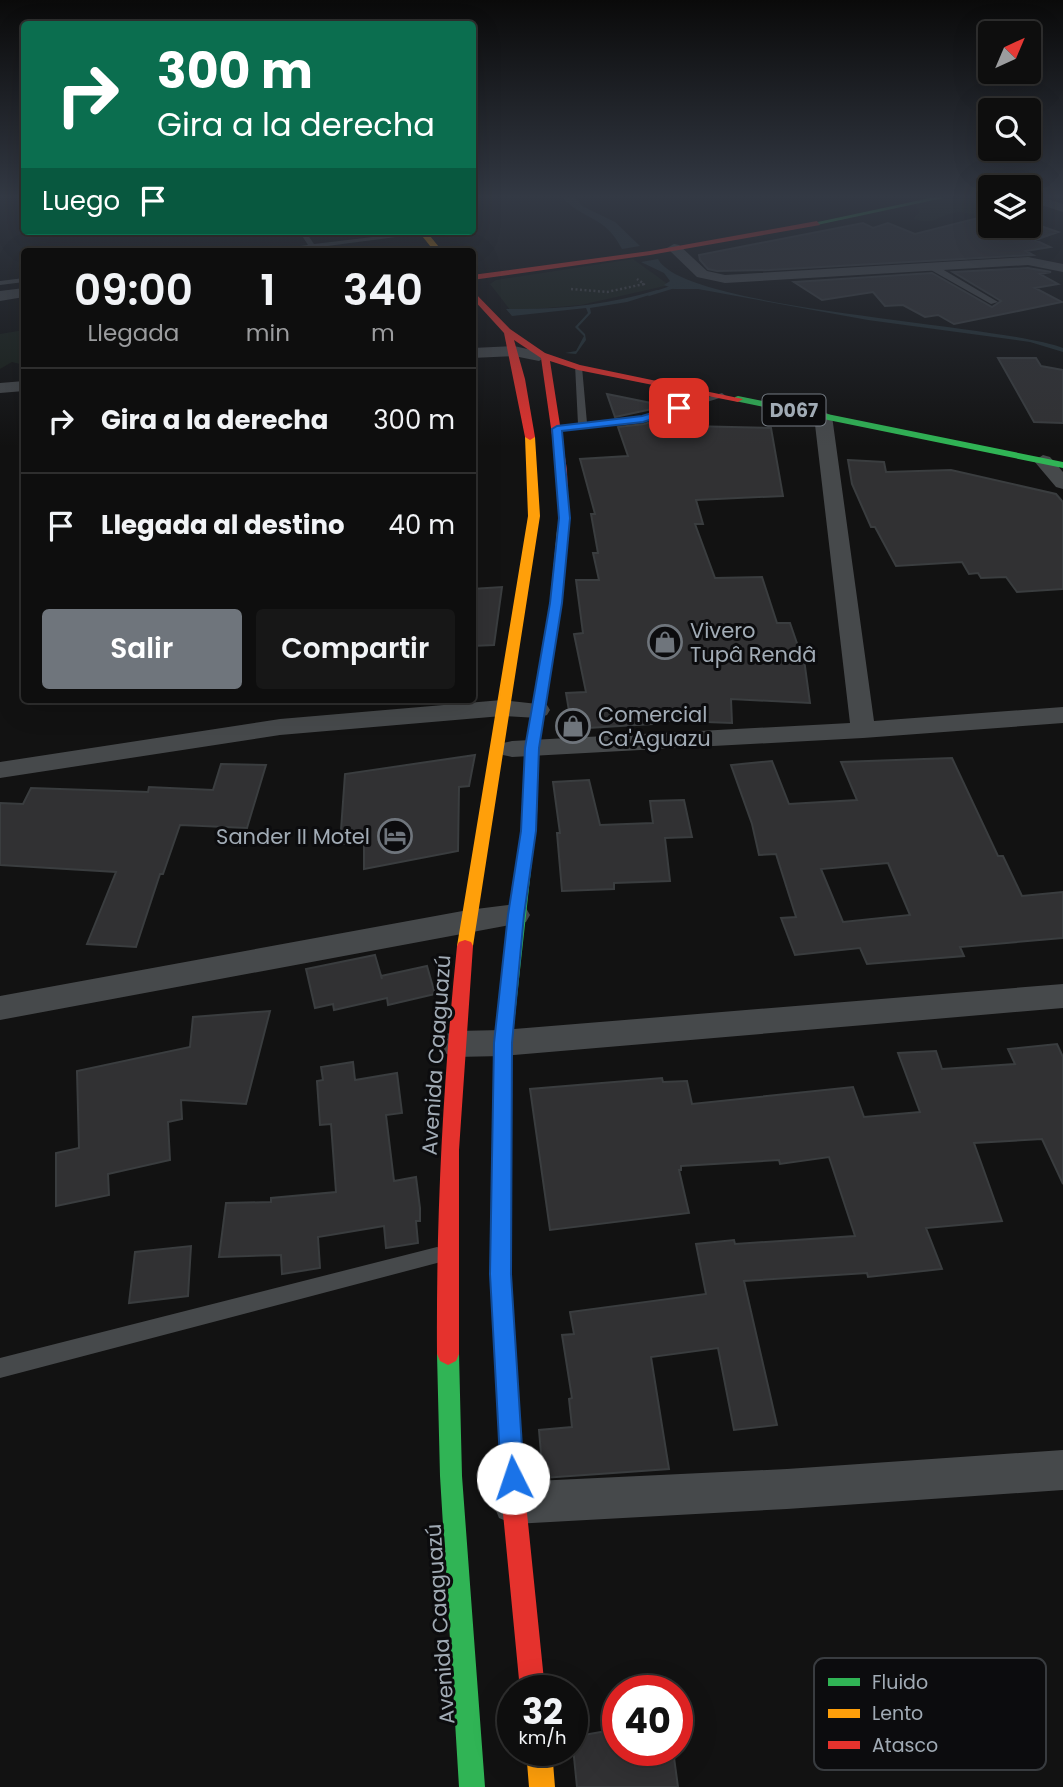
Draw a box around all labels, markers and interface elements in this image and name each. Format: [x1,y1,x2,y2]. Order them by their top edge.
north arrow [978,21,1041,84]
map controls [978,21,1041,238]
text: 300 m [157,37,313,105]
icon: right [42,49,133,140]
button: search [978,98,1041,161]
text: Gira a la derecha [157,102,435,147]
button: layers [978,175,1041,238]
icon: arrive [134,182,172,220]
text: Luego [42,183,120,219]
text: 09:00 [74,261,193,320]
text: 1 [260,261,275,320]
text: 340 [343,261,423,320]
text: Llegada [87,317,179,349]
text: min [246,317,290,349]
text: m [371,317,395,349]
pin [649,378,709,438]
icon: arrive [660,389,698,427]
road number: D067 [762,394,826,426]
icon: right [42,402,80,440]
text: Gira a la derecha [101,402,329,438]
text: 300 m [373,402,455,438]
icon: arrive [42,507,80,545]
text: Llegada al destino [101,507,345,543]
text: 40 m [389,507,455,543]
button: Salir [42,609,242,689]
button: Compartir [256,609,455,689]
place label: Vivero Tupâ Rendâ [690,616,816,669]
shop icon: Vivero Tupâ Rendâ [646,623,684,661]
place label: Comercial Ca'Aguazu [598,700,711,753]
shop icon: Comercial Ca'Aguazu [554,707,592,745]
hotel icon: Sander II Motel [376,817,414,855]
place label: Sander II Motel [216,822,370,851]
street label: Avenida Caaguazú [415,954,457,1156]
position arrow [476,1441,550,1515]
street label: Avenida Caaguazú [419,1523,461,1725]
legend [814,1658,1046,1770]
text: Fluido [872,1669,928,1696]
speed limit sign: 40 [602,1675,693,1766]
text: 32 [522,1687,563,1736]
text: Lento [872,1700,923,1727]
text: km/h [519,1725,566,1750]
text: Atasco [872,1732,938,1759]

